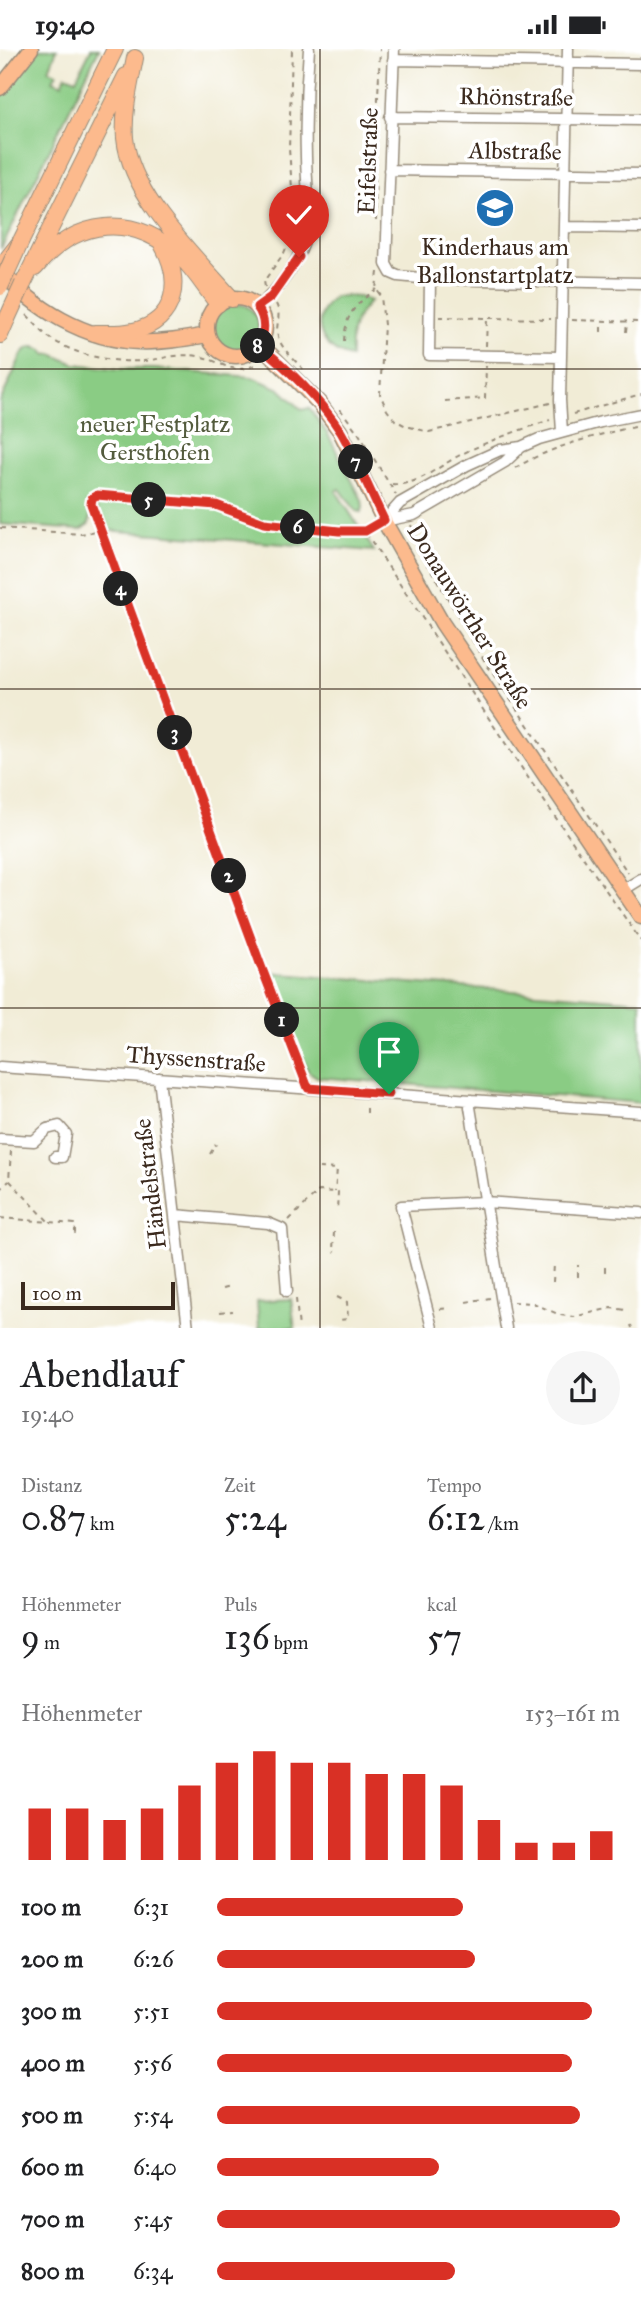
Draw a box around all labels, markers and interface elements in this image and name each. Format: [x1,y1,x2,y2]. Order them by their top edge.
text: 19:40 [35,9,95,41]
street label: Rhönstraße [459,81,573,113]
street label: Eifelstraße [351,107,385,215]
street label: Albstraße [467,135,562,167]
pin [269,185,329,257]
school or university icon: Kinderhaus am Ballonstartplatz [474,187,516,229]
icon: check [280,196,318,234]
place label: Kinderhaus am Ballonstartplatz [416,232,574,290]
pin: 8 [240,329,276,363]
text: 8 [252,334,263,357]
park label: neuer Festplatz Gersthofen [80,409,230,467]
pin: 7 [338,445,374,479]
text: 7 [350,450,361,473]
pin: 5 [132,483,166,517]
text: 5 [144,488,153,511]
pin: 6 [280,510,316,545]
text: 6 [293,515,302,538]
street label: Donauwörther Straße [401,517,539,715]
pin: 4 [104,571,138,607]
text: 4 [115,577,126,600]
pin: 3 [158,715,192,751]
text: 3 [171,721,178,744]
pin: 2 [212,859,246,893]
text: 2 [224,864,233,887]
pin: 1 [264,1003,300,1037]
text: 1 [278,1008,285,1031]
pin [359,1022,419,1094]
icon: arrive [370,1033,408,1071]
street label: Thyssenstraße [125,1039,267,1079]
street label: Händelstraße [127,1117,173,1251]
scale bar [21,1279,175,1311]
text: 100 m [32,1282,82,1305]
text: Abendlauf [21,1351,180,1397]
button: share [546,1351,620,1425]
text: 19:40 [21,1400,74,1428]
text: Distanz [21,1474,82,1497]
text: Zeit [224,1474,256,1497]
text: Tempo [427,1474,482,1497]
text: 0.87 [21,1497,86,1540]
text: 5:24 [224,1497,286,1540]
text: 6:12 [427,1497,485,1540]
text: km [86,1512,115,1535]
text: /km [485,1512,519,1535]
text: Höhenmeter [21,1593,121,1616]
text: Puls [224,1593,257,1616]
text: kcal [427,1593,457,1616]
text: 9 [21,1616,40,1659]
text: 136 [224,1616,270,1659]
text: 57 [427,1616,462,1659]
text: m [40,1631,60,1654]
text: bpm [270,1631,309,1654]
text: Höhenmeter [21,1699,142,1727]
text: 153–161 m [525,1699,620,1727]
text: 100 m [21,1893,81,1921]
text: 6:31 [133,1893,169,1921]
text: 200 m [21,1945,83,1973]
text: 6:26 [133,1945,174,1973]
text: 300 m [21,1997,81,2025]
text: 5:51 [133,1997,169,2025]
text: 400 m [21,2049,85,2077]
text: 5:56 [133,2049,172,2077]
text: 500 m [21,2101,83,2129]
text: 5:54 [133,2101,172,2129]
text: 600 m [21,2153,84,2181]
text: 6:40 [133,2153,177,2181]
text: 700 m [21,2205,84,2233]
text: 5:45 [133,2205,173,2233]
text: 800 m [21,2257,84,2285]
text: 6:34 [133,2257,173,2285]

